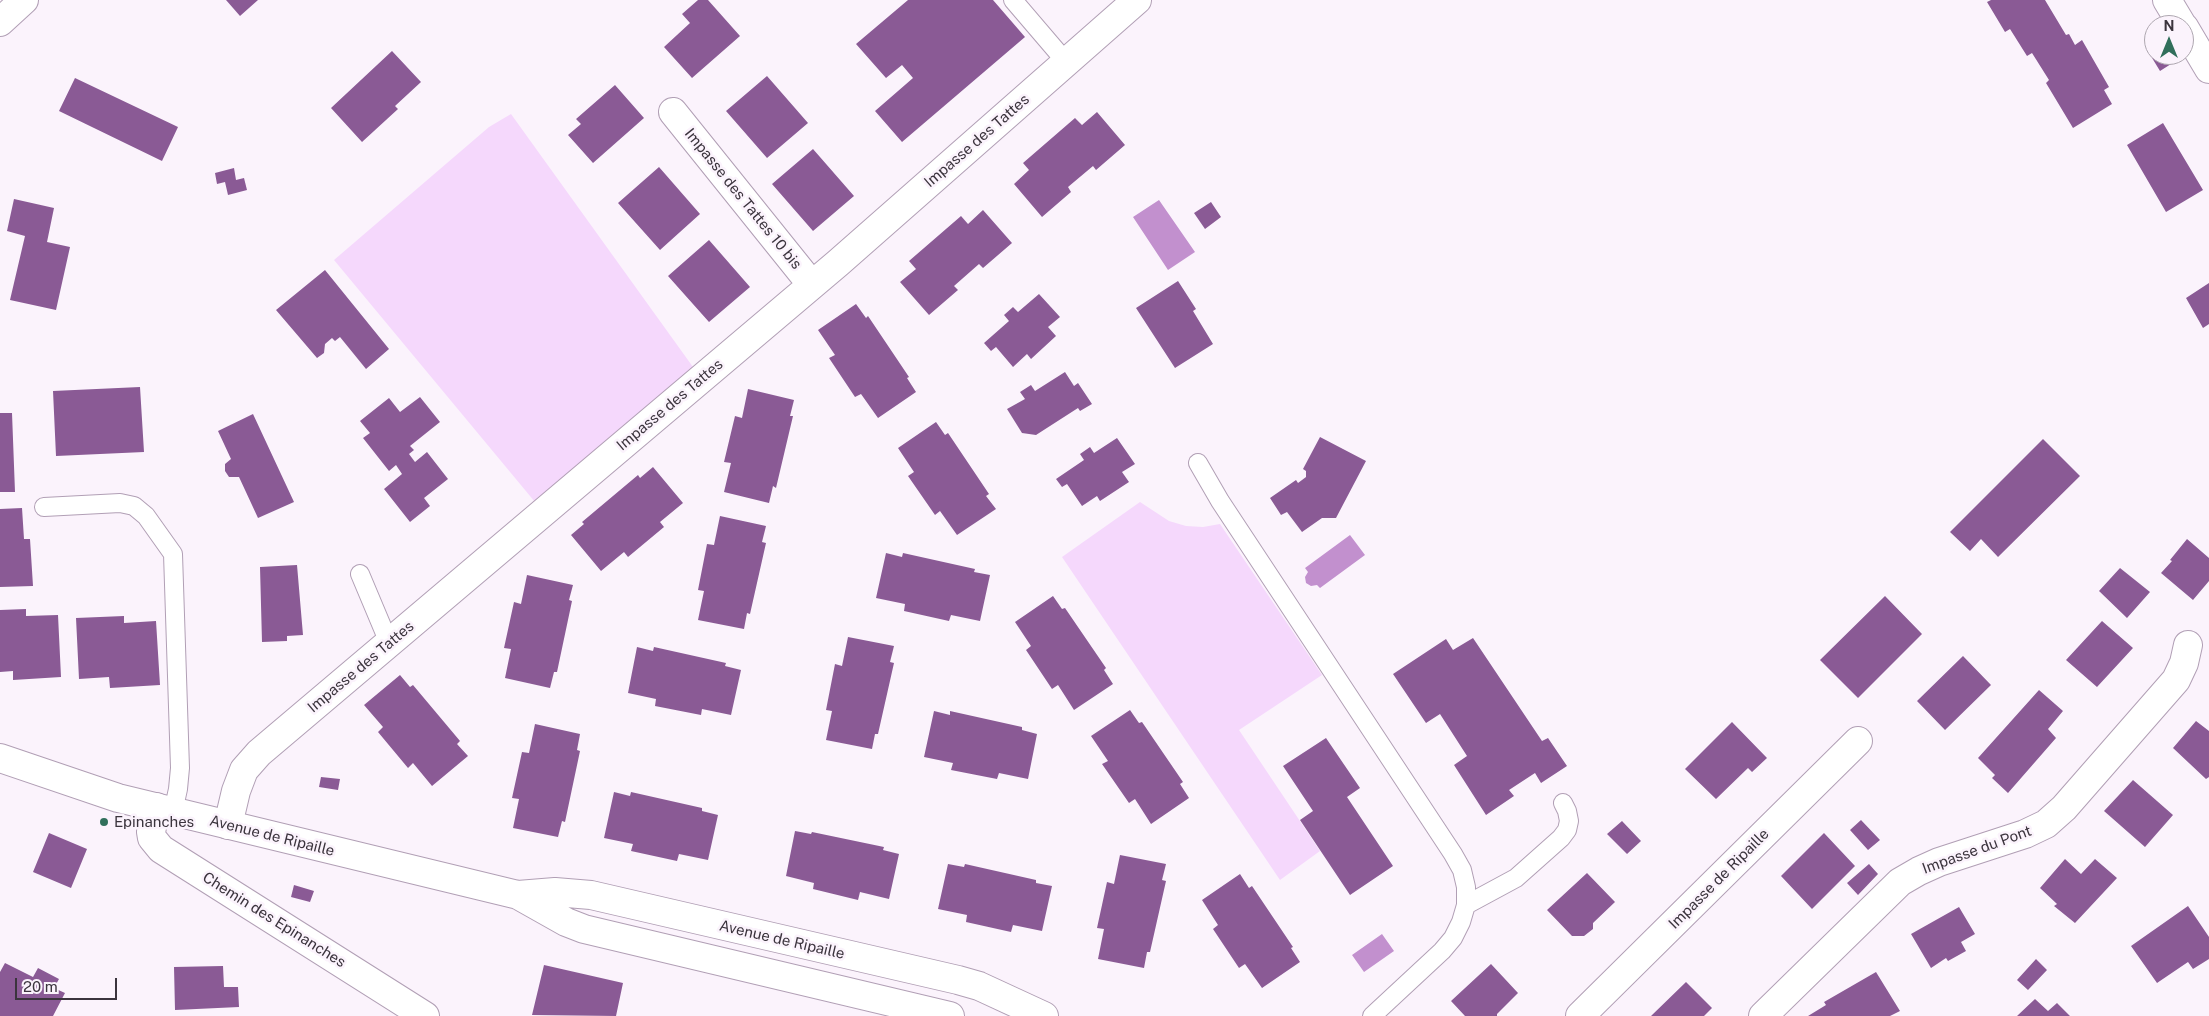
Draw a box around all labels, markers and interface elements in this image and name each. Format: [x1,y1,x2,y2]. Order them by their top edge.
north arrow [2144,15,2194,65]
text: N [2164,18,2174,34]
street label: Impasse des Tattes [921,91,1033,191]
street label: Impasse des Tattes 10 bis [681,125,805,273]
street label: Impasse des Tattes [613,355,727,455]
street label: Impasse des Tattes [304,617,418,717]
street label: Avenue de Ripaille [208,812,336,860]
place label: Epinanches [114,813,194,831]
marker: Epinanches [98,816,110,828]
street label: Impasse du Pont [1920,822,2034,878]
street label: Impasse de Ripaille [1665,825,1773,933]
street label: Chemin des Epinanches [199,869,349,971]
street label: Avenue de Ripaille [718,917,846,963]
scale bar [18,968,120,1000]
text: 20 m [23,978,58,995]

